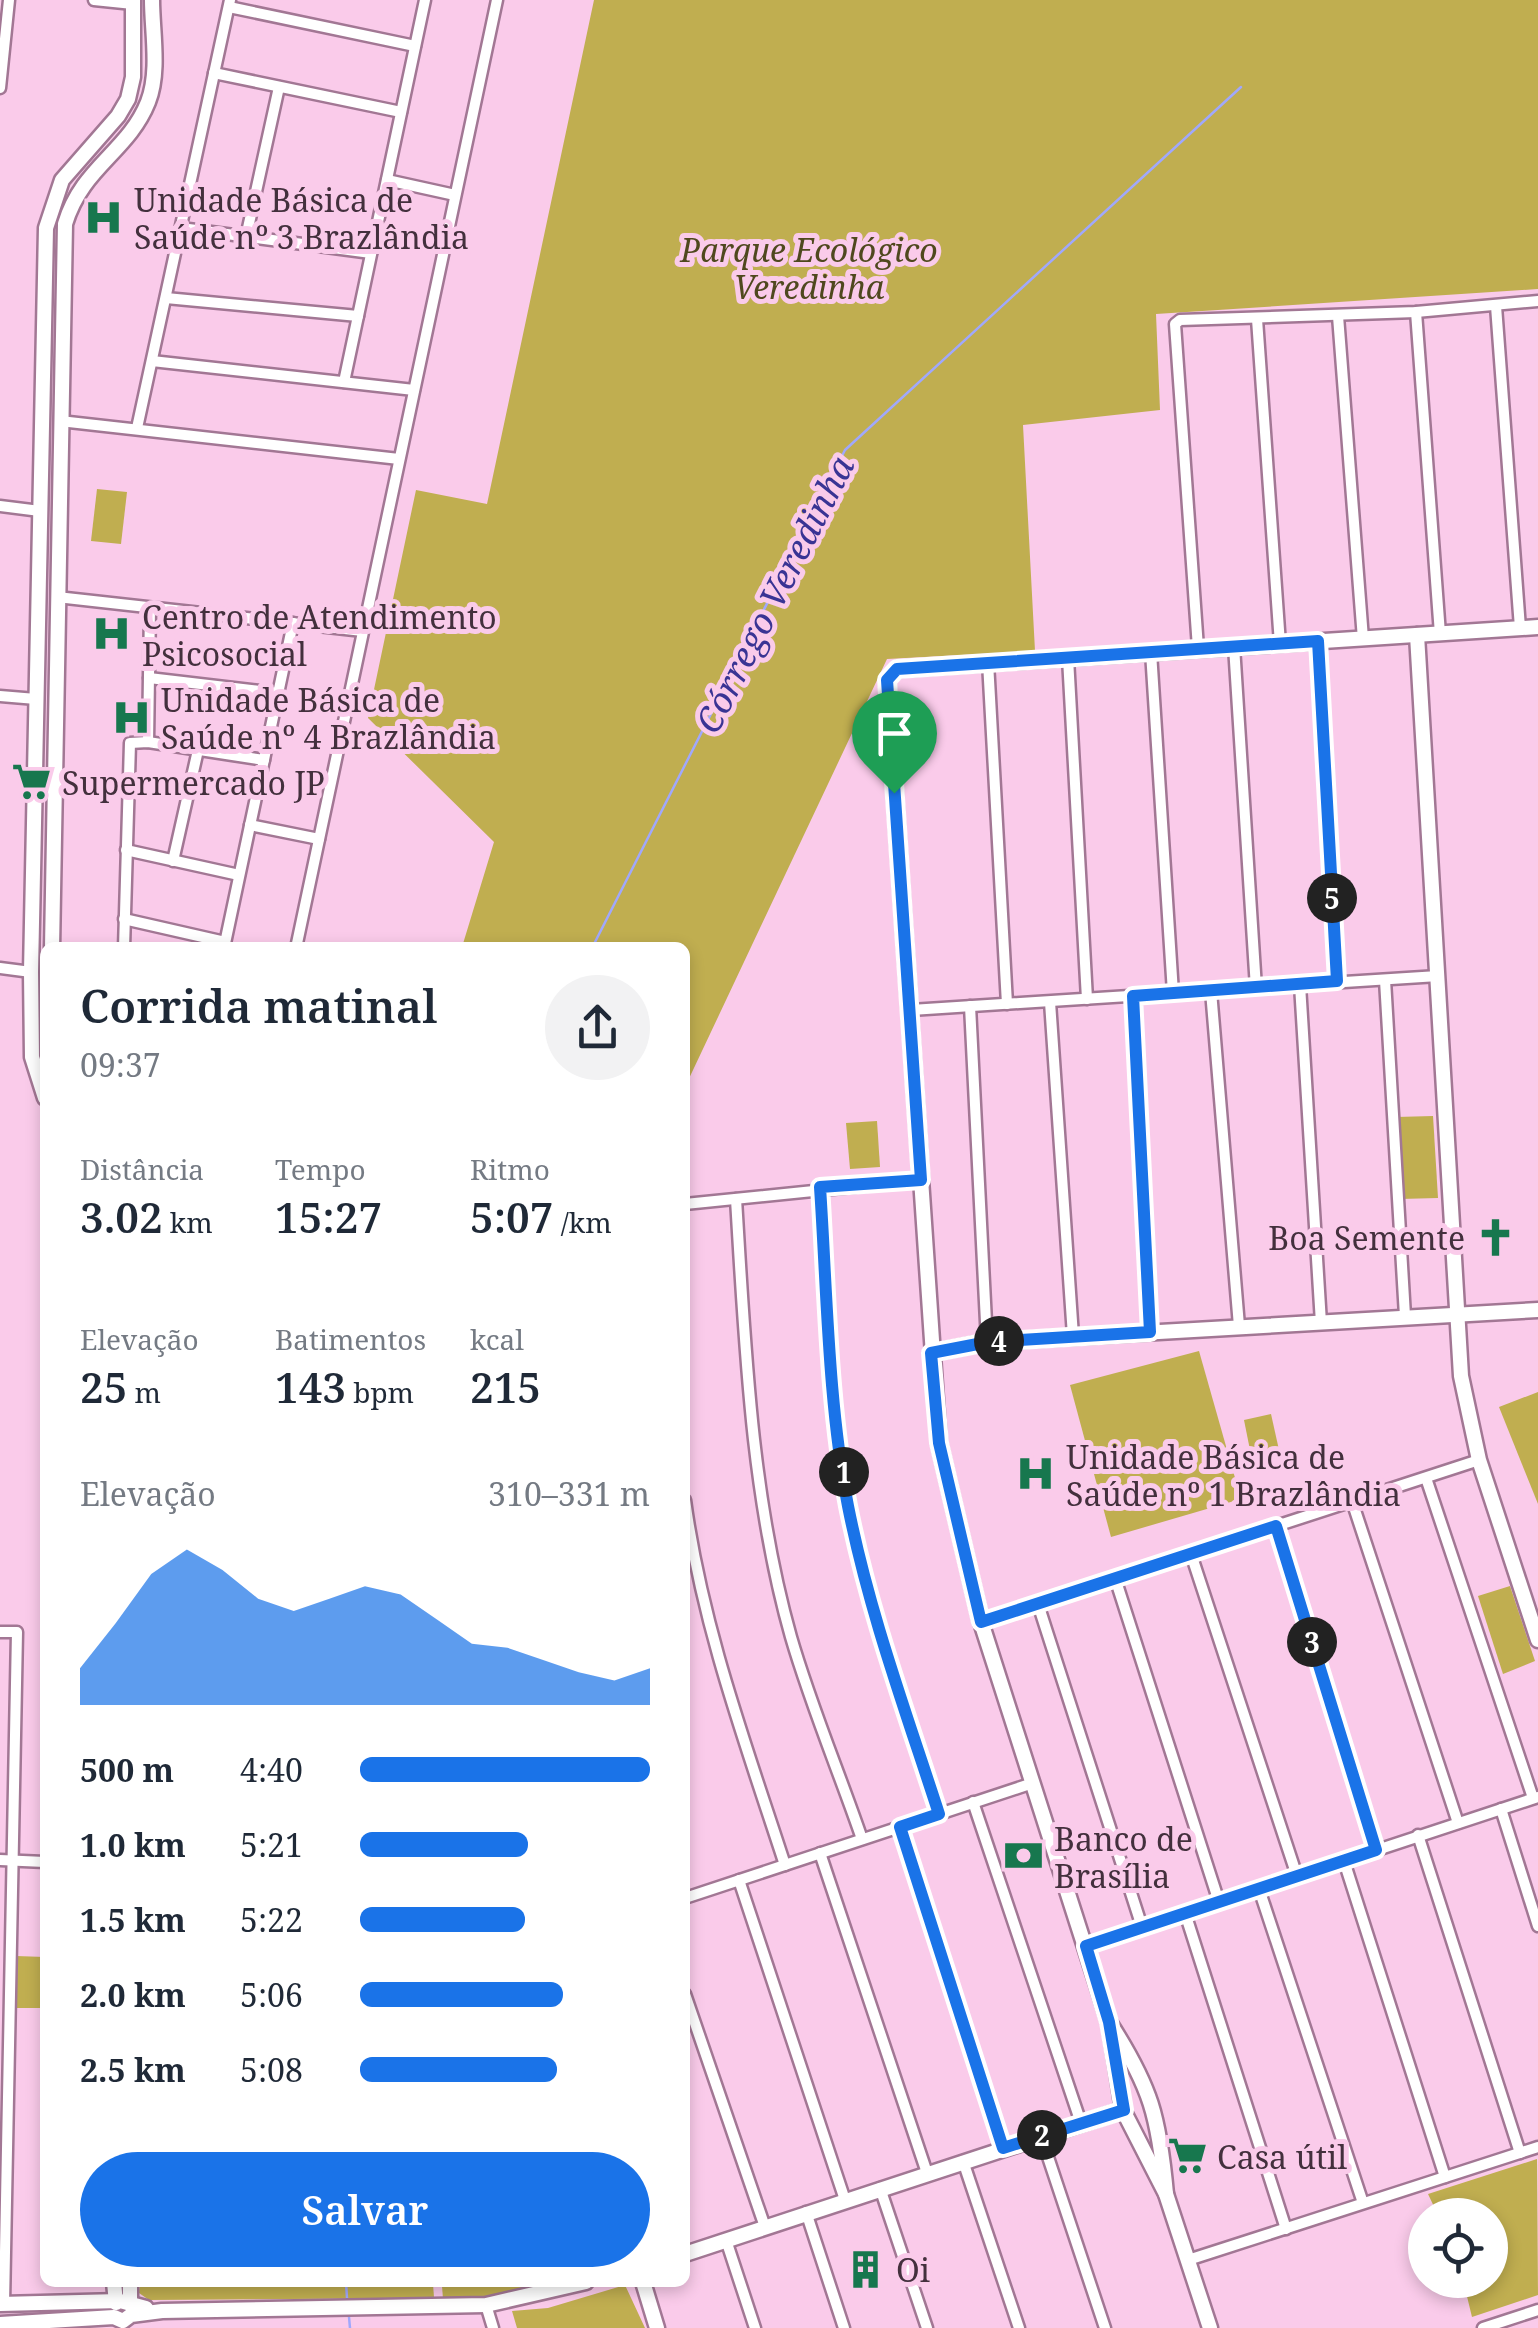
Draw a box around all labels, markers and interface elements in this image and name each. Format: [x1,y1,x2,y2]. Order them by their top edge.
place label: Unidade Básica de Saúde nº 3 Brazlândia [134,178,469,258]
hospital icon: Unidade Básica de Saúde nº 3 Brazlândia [83,196,125,238]
park label: Parque Ecológico Veredinha [679,228,938,308]
water label: Córrego Veredinha [684,447,864,740]
place label: Centro de Atendimento Psicosocial [142,595,497,675]
hospital icon: Centro de Atendimento Psicosocial [91,613,133,655]
place label: Unidade Básica de Saúde nº 4 Brazlândia [161,678,496,758]
pin [852,691,937,794]
hospital icon: Unidade Básica de Saúde nº 4 Brazlândia [110,696,152,738]
icon: arrive [867,706,922,761]
supermarket icon: Supermercado JP [11,761,53,803]
place label: Supermercado JP [62,761,325,804]
pin: 5 [1307,873,1357,923]
text: 5 [1324,879,1340,917]
text: Corrida matinal [80,975,437,1036]
button: share [545,975,650,1080]
text: 09:37 [80,1043,161,1086]
text: Distância [80,1150,204,1188]
text: Tempo [275,1150,366,1188]
text: Ritmo [470,1150,550,1188]
text: 3.02 [80,1188,163,1245]
text: 15:27 [275,1188,382,1245]
text: 5:07 [470,1188,553,1245]
text: km [163,1203,213,1241]
text: /km [553,1203,612,1241]
place label: Boa Semente [1268,1216,1465,1259]
church icon: Boa Semente [1474,1216,1516,1258]
pin: 4 [974,1316,1024,1366]
text: Elevação [80,1320,199,1358]
text: Batimentos [275,1320,426,1358]
text: kcal [470,1320,524,1358]
text: 4 [991,1322,1007,1360]
text: 25 [80,1358,127,1415]
text: 143 [275,1358,346,1415]
text: 215 [470,1358,541,1415]
text: m [127,1373,161,1411]
text: bpm [346,1373,414,1411]
place label: Unidade Básica de Saúde nº 1 Brazlândia [1066,1435,1401,1515]
pin: 1 [819,1447,869,1497]
text: 1 [836,1453,852,1491]
hospital icon: Unidade Básica de Saúde nº 1 Brazlândia [1015,1453,1057,1495]
text: Elevação [80,1472,216,1515]
text: 310–331 m [488,1472,650,1515]
pin: 3 [1287,1617,1337,1667]
text: 3 [1304,1623,1320,1661]
text: 500 m [80,1748,174,1791]
text: 4:40 [240,1748,303,1791]
place label: Banco de Brasília [1054,1817,1193,1897]
text: 1.0 km [80,1823,186,1866]
text: 5:21 [240,1823,303,1866]
bank icon: Banco de Brasília [1003,1835,1045,1877]
text: 1.5 km [80,1898,186,1941]
text: 5:22 [240,1898,303,1941]
text: 2.0 km [80,1973,186,2016]
text: 5:06 [240,1973,303,2016]
text: 2.5 km [80,2048,186,2091]
text: 5:08 [240,2048,303,2091]
pin: 2 [1017,2110,1067,2160]
text: 2 [1034,2116,1050,2154]
supermarket icon: Casa útil [1166,2135,1208,2177]
place label: Casa útil [1217,2135,1347,2178]
button: Salvar [80,2152,650,2267]
map controls [1408,2198,1508,2298]
button: locate [1408,2198,1508,2298]
building icon: Oi [845,2248,887,2290]
place label: Oi [896,2248,930,2291]

